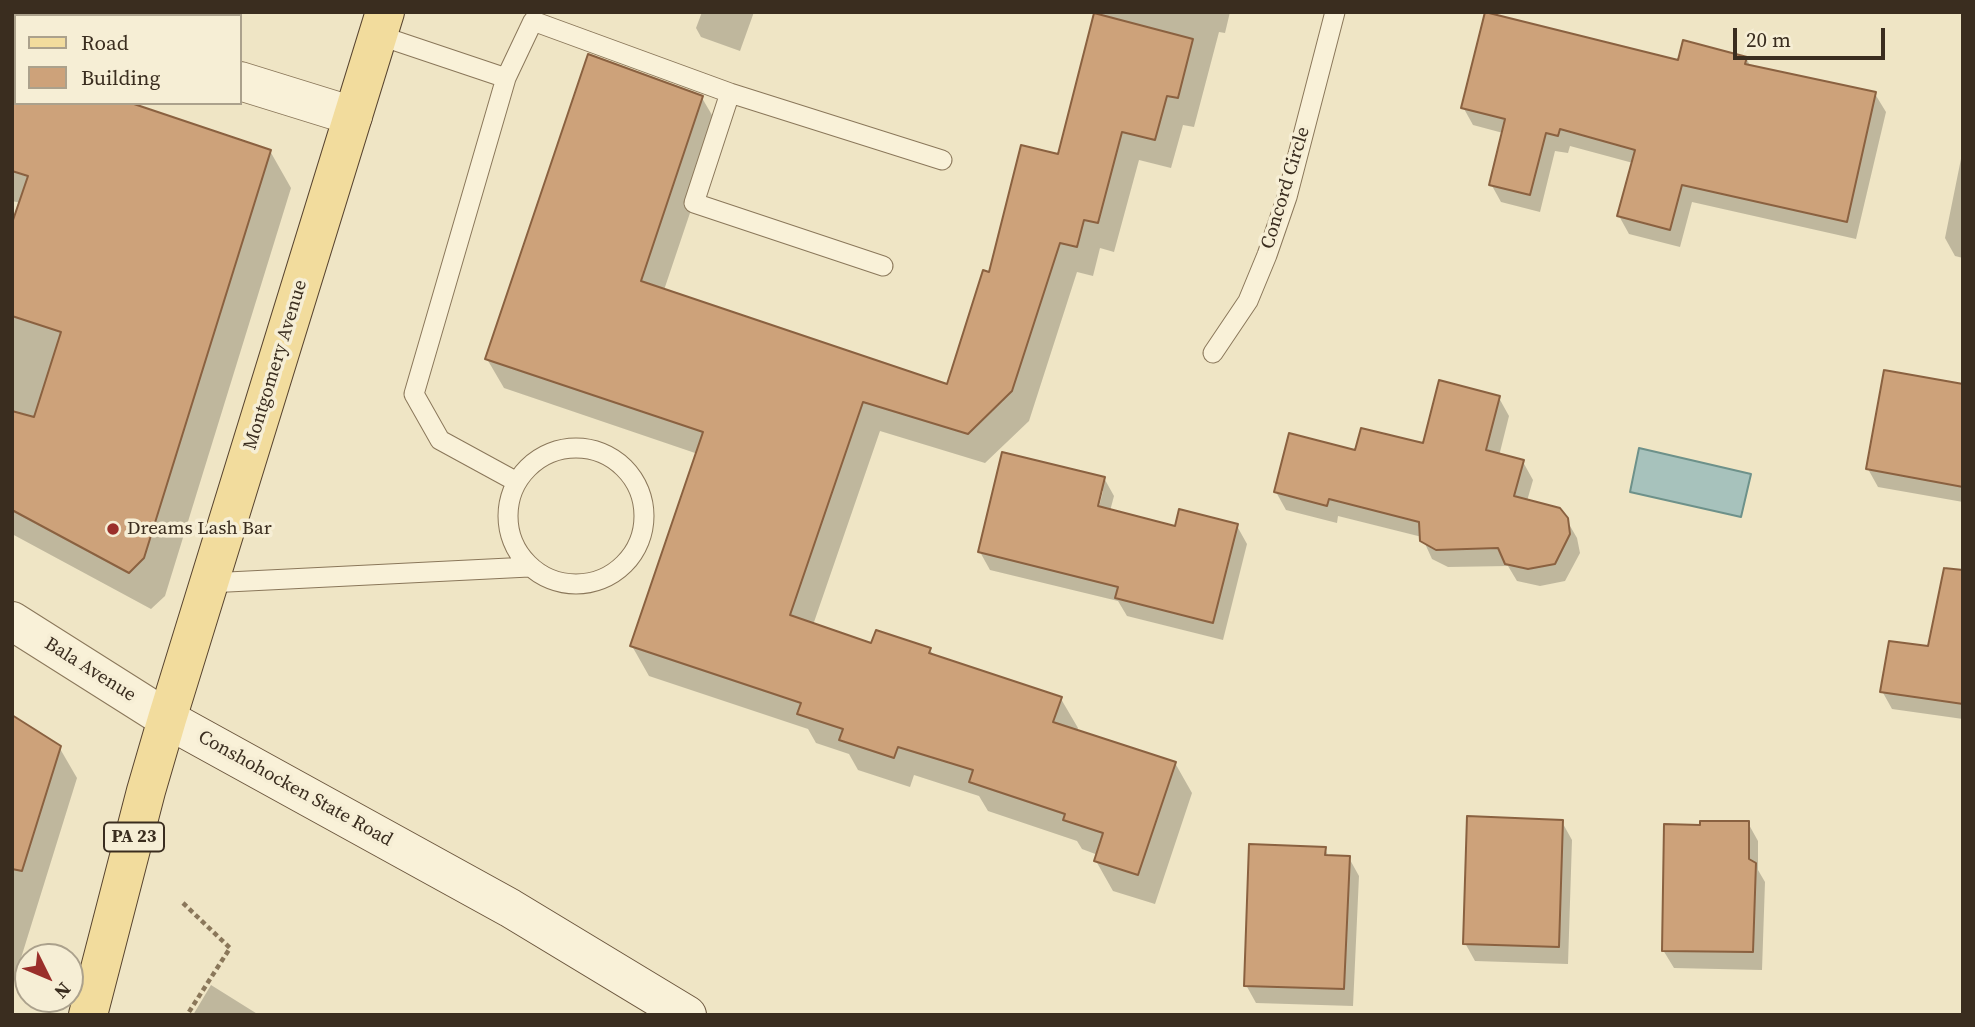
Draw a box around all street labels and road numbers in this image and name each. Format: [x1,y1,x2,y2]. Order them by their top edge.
street label: Concord Circle [1257,124,1315,252]
street label: Montgomery Avenue [239,277,313,453]
street label: Bala Avenue [40,633,140,707]
street label: Conshohocken State Road [194,726,396,852]
road number: PA 23 [104,822,164,852]

